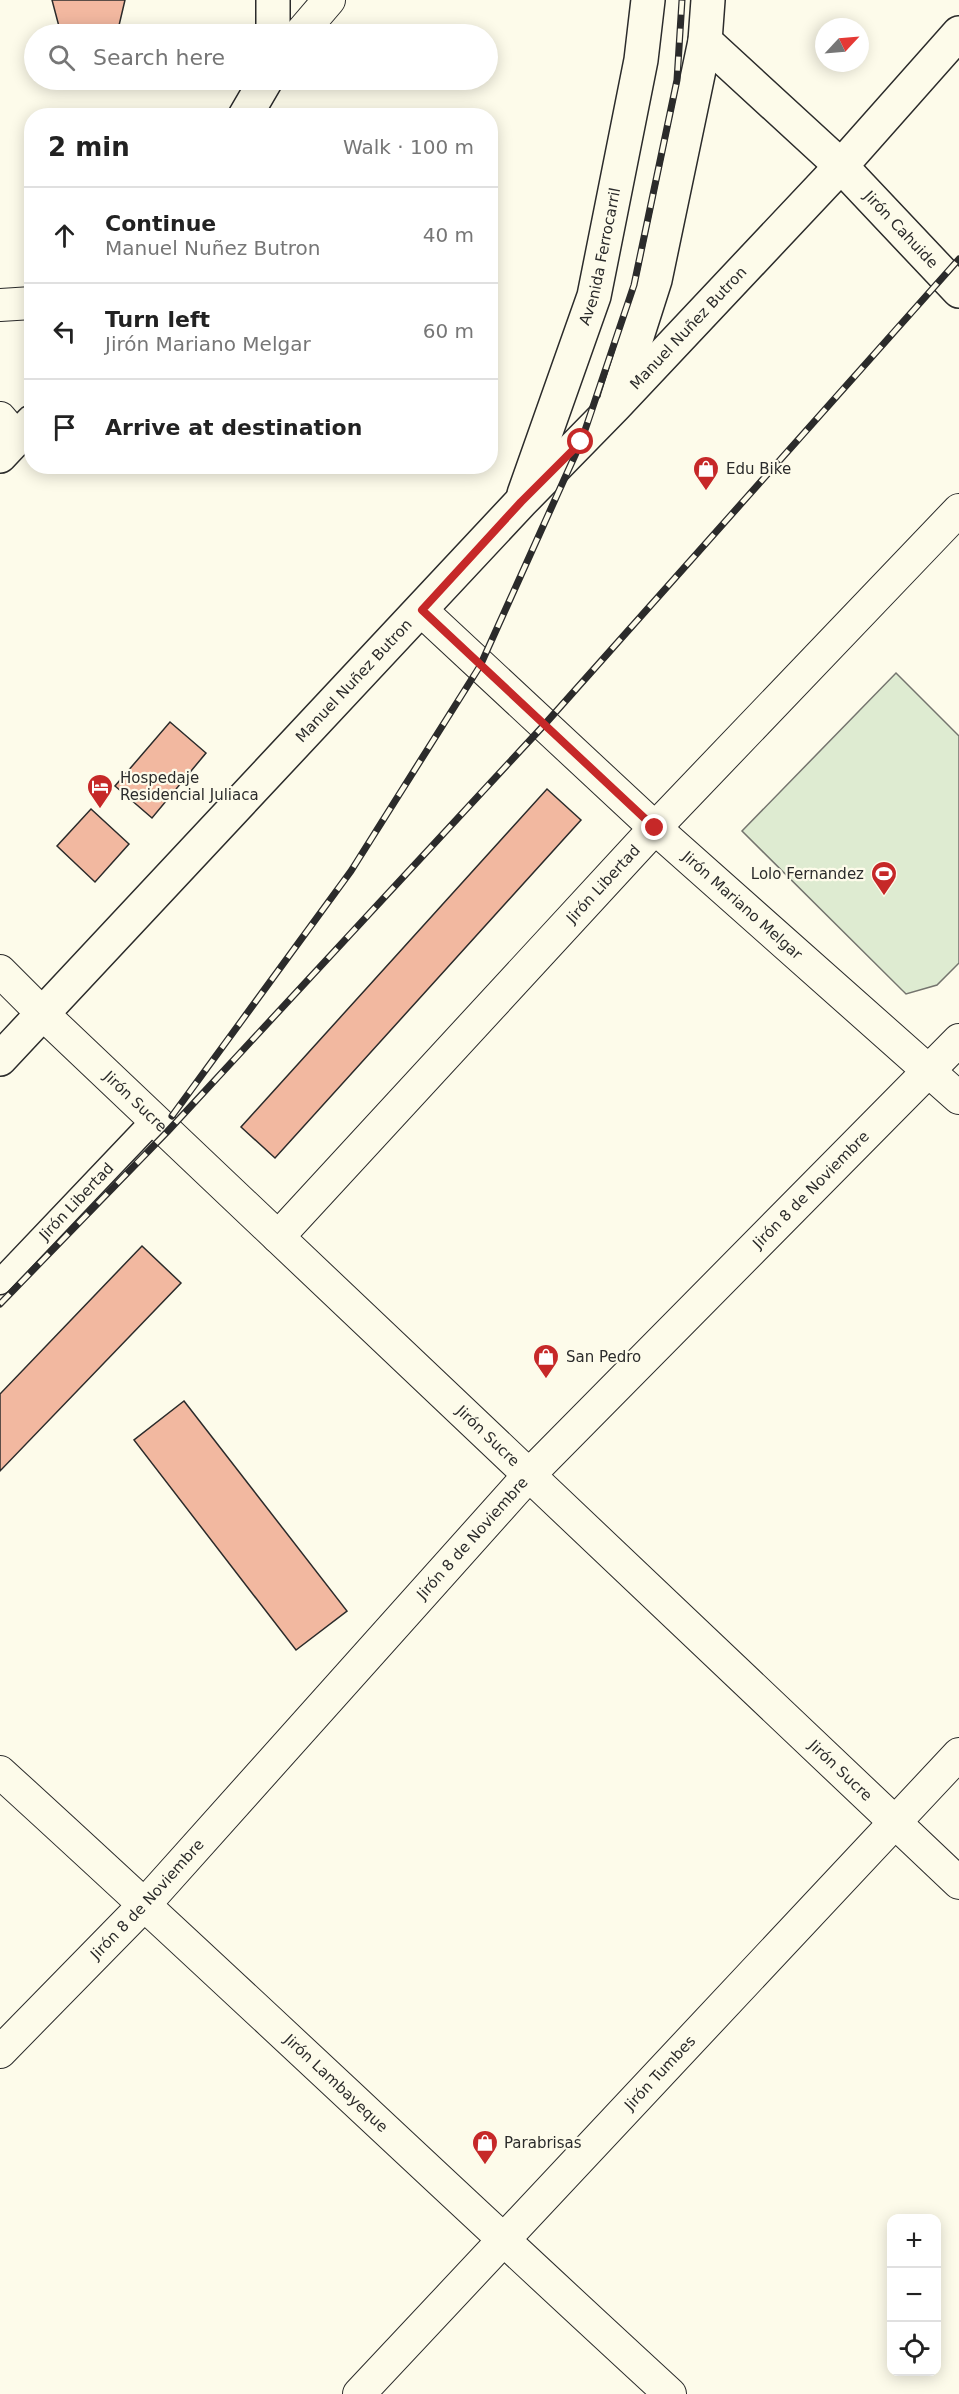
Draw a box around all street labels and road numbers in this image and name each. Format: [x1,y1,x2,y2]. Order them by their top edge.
street label: Avenida Ferrocarril [575,186,624,328]
street label: Jirón Cahuide [860,186,942,272]
street label: Manuel Nuñez Butron [626,263,750,393]
street label: Manuel Nuñez Butron [292,615,416,746]
street label: Jirón Libertad [562,841,644,928]
street label: Jirón Mariano Melgar [678,847,806,964]
street label: Jirón Sucre [99,1067,171,1136]
street label: Jirón 8 de Noviembre [748,1127,873,1253]
street label: Jirón Libertad [35,1159,117,1245]
street label: Jirón Sucre [452,1401,523,1470]
street label: Jirón 8 de Noviembre [412,1474,532,1604]
street label: Jirón Sucre [804,1736,876,1805]
street label: Jirón 8 de Noviembre [86,1836,208,1964]
street label: Jirón Lambayeque [280,2030,392,2136]
street label: Jirón Tumbes [620,2032,699,2115]

